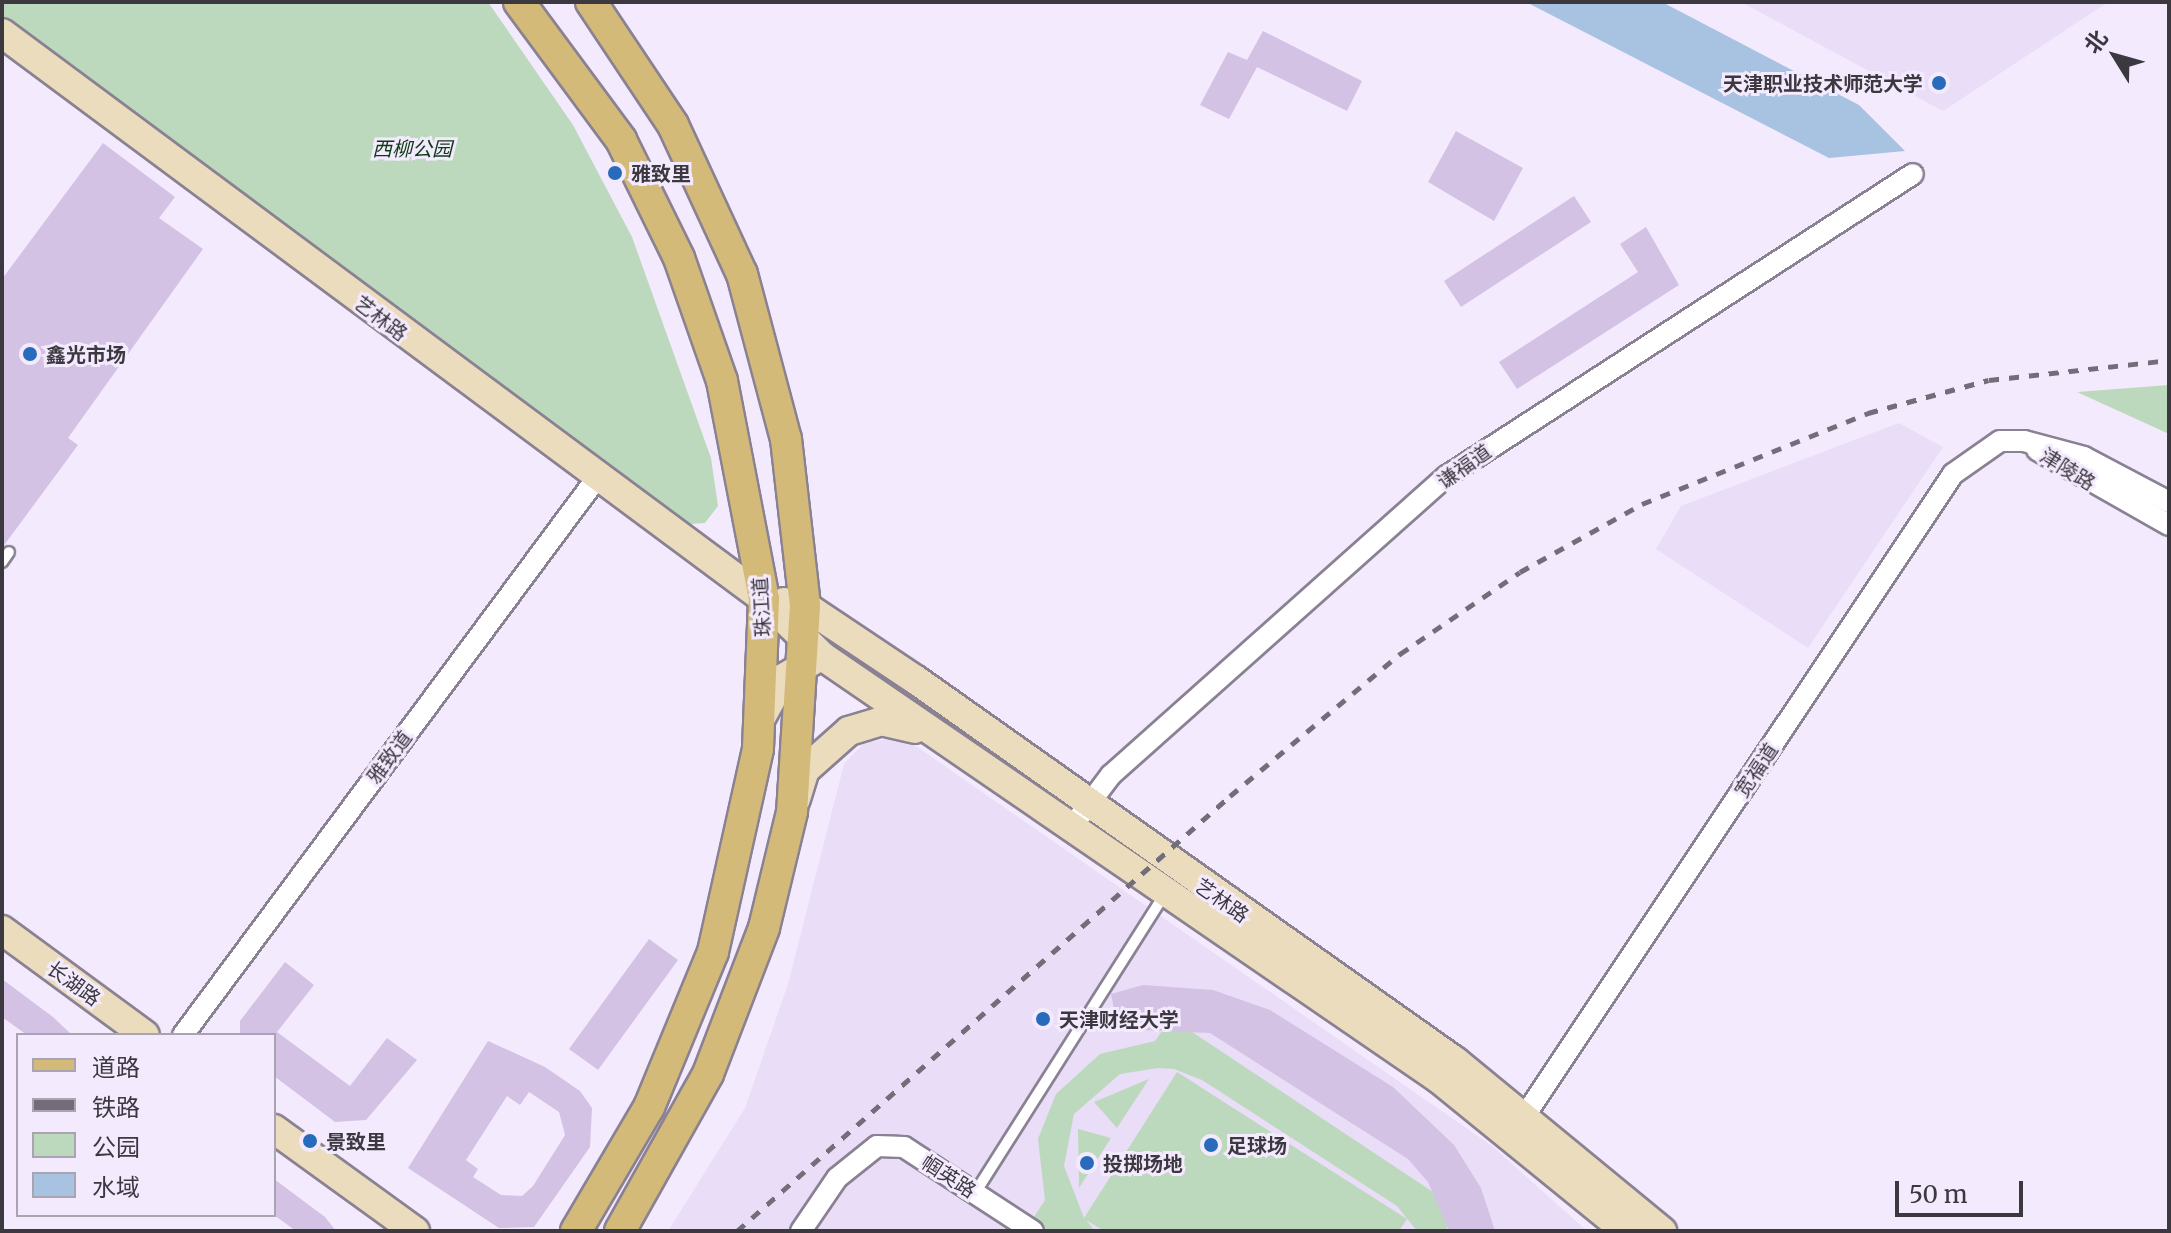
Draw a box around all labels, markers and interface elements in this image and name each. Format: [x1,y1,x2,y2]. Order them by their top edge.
north arrow [2075,16,2155,96]
text: 北 [2078,24,2114,59]
place label: 天津职业技术师范大学 [1723,71,1923,95]
marker: 天津职业技术师范大学 [1930,74,1948,92]
park label: 西柳公园 [372,136,452,160]
place label: 雅致里 [631,161,691,185]
marker: 雅致里 [606,164,624,182]
street label: 艺林路 [350,290,412,346]
place label: 鑫光市场 [46,342,126,366]
marker: 鑫光市场 [21,345,39,363]
street label: 谦福道 [1433,439,1495,493]
street label: 津陵路 [2036,443,2100,495]
street label: 珠江道 [747,576,775,638]
street label: 雅致道 [361,726,417,788]
street label: 宽福道 [1729,738,1783,802]
street label: 艺林路 [1191,873,1253,927]
street label: 长湖路 [43,956,105,1010]
place label: 天津财经大学 [1059,1007,1179,1031]
marker: 天津财经大学 [1034,1010,1052,1028]
legend [16,1033,276,1217]
text: 道路 [92,1052,140,1083]
text: 铁路 [92,1092,140,1123]
place label: 景致里 [326,1129,386,1153]
text: 公园 [92,1132,140,1163]
marker: 景致里 [301,1132,319,1150]
place label: 足球场 [1227,1133,1287,1157]
marker: 足球场 [1202,1136,1220,1154]
street label: 帼英路 [917,1150,981,1202]
place label: 投掷场地 [1103,1151,1183,1175]
marker: 投掷场地 [1078,1154,1096,1172]
scale bar [1899,1165,2027,1215]
text: 水域 [92,1172,140,1203]
text: 50 m [1909,1179,1968,1210]

